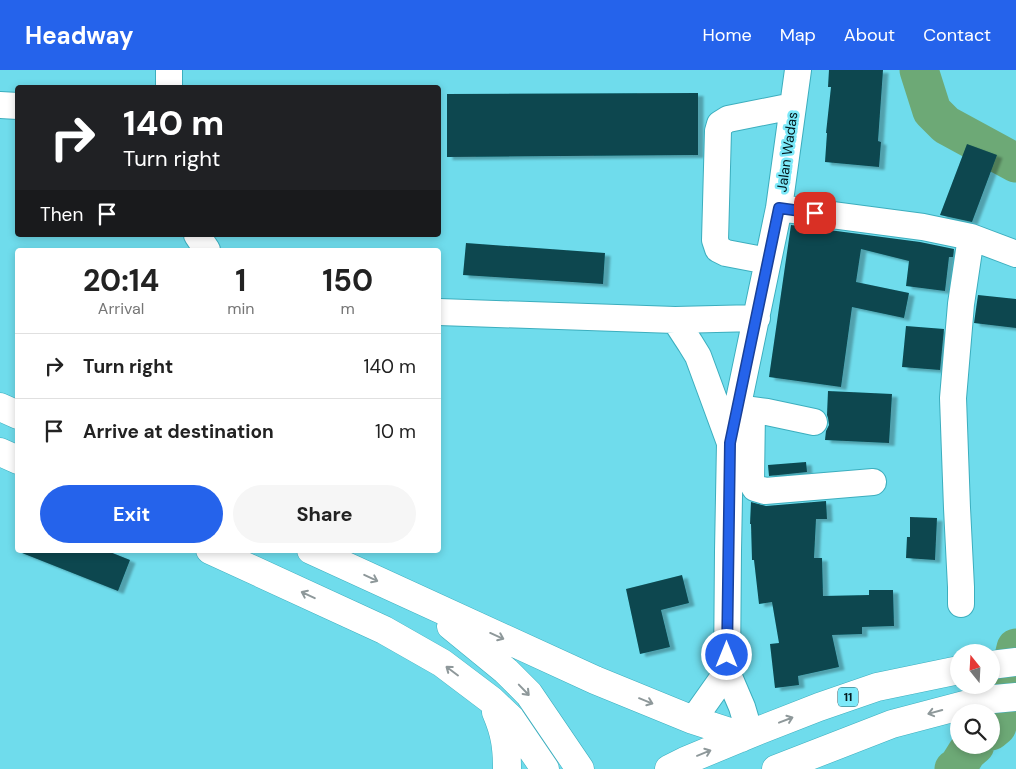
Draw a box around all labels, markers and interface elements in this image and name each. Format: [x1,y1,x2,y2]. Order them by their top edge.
text: Headway [25,20,134,51]
text: Home [702,23,752,47]
text: Map [780,23,816,47]
text: About [844,23,895,47]
text: Contact [923,23,991,47]
text: 140 m [123,100,224,146]
icon: right [40,105,105,170]
street label: Jalan Wadas [772,111,802,193]
text: Turn right [123,144,220,173]
pin [794,192,836,234]
icon: arrive [801,199,829,227]
icon: arrive [93,200,121,228]
text: Then [40,202,83,227]
text: 20:14 [83,261,159,300]
text: 1 [235,261,246,300]
text: 150 [322,261,373,300]
text: Arrival [98,298,144,319]
text: min [227,298,254,319]
text: m [341,298,355,319]
icon: right [40,352,68,380]
text: Turn right [83,354,173,379]
text: 140 m [364,354,416,379]
icon: arrive [40,417,68,445]
text: Arrive at destination [83,419,274,444]
text: 10 m [375,419,416,444]
button: Exit [40,485,223,543]
button: Share [233,485,416,543]
one-way arrow [364,573,379,583]
one-way arrow [301,590,316,600]
position arrow [700,628,752,680]
one-way arrow [489,631,504,641]
north arrow [950,644,1000,694]
map controls [950,644,1000,754]
one-way arrow [446,665,459,676]
one-way arrow [518,683,530,696]
road number: 11 [838,688,858,706]
one-way arrow [638,697,653,706]
button: search [950,704,1000,754]
one-way arrow [928,708,944,718]
one-way arrow [778,715,793,725]
one-way arrow [696,748,712,757]

